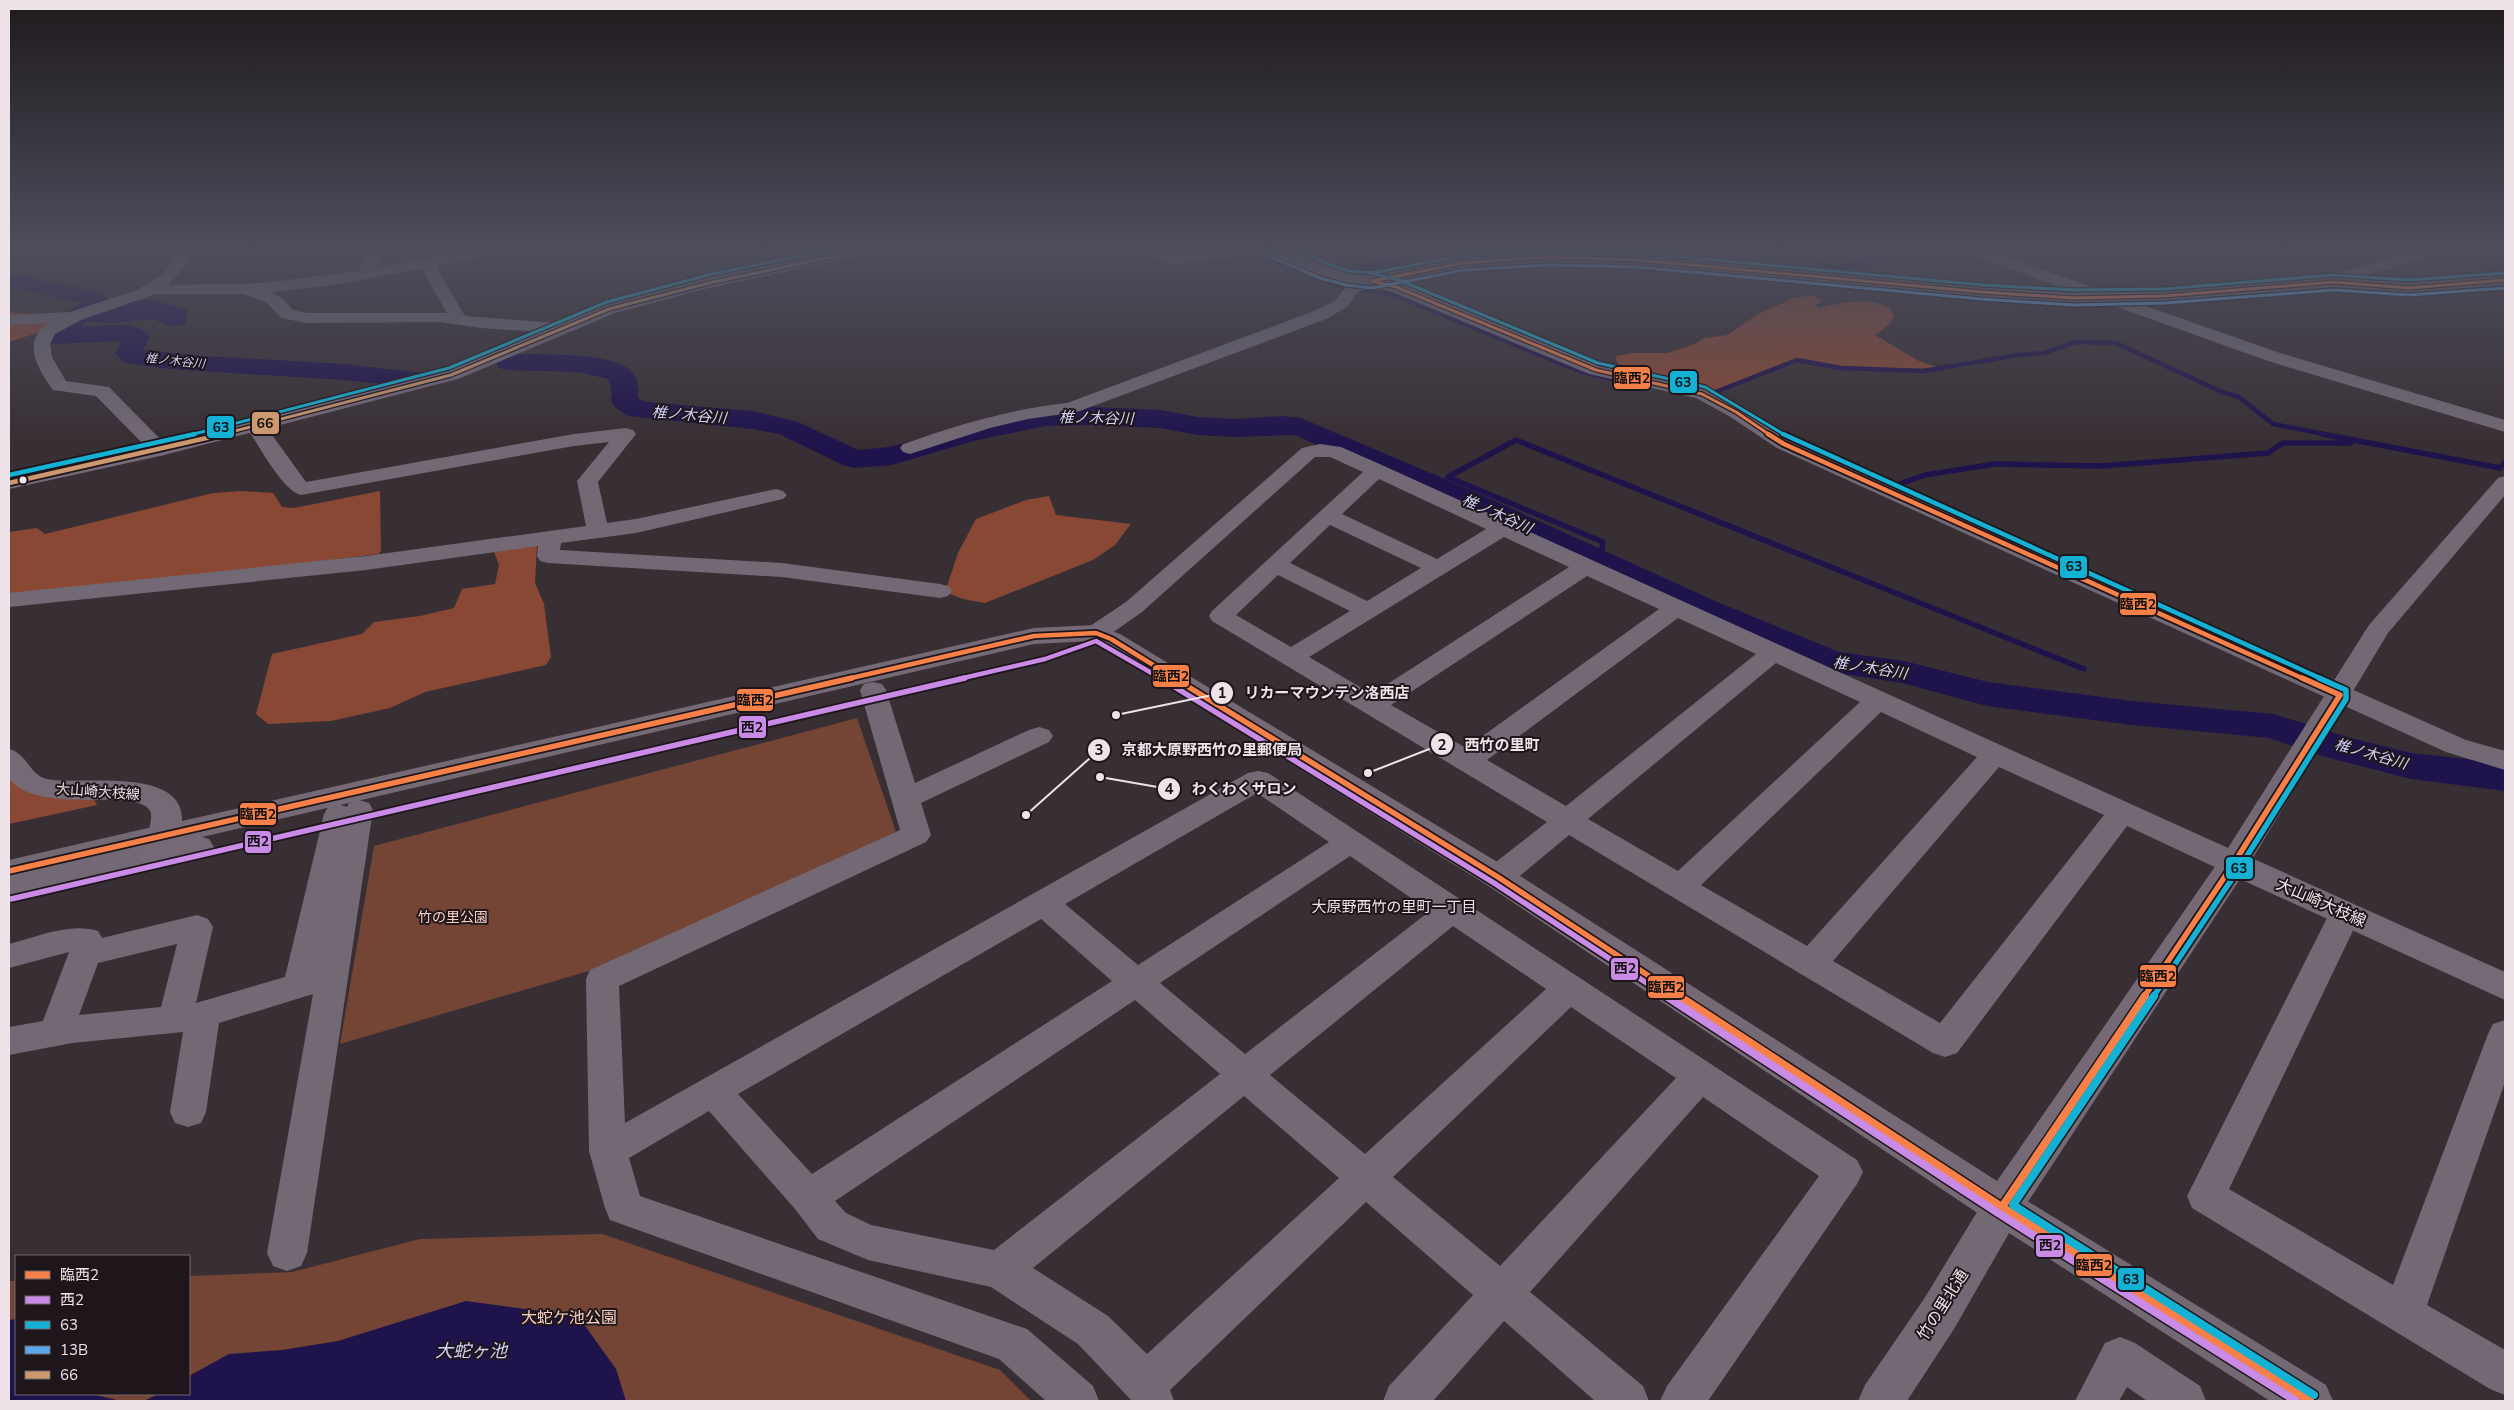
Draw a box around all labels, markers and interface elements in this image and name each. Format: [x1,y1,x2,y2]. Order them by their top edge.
water label: 椎ノ木谷川 [144,350,208,372]
line badge: 臨西2 [1613,366,1651,390]
text: 臨西2 [1614,369,1650,388]
line badge: 63 [1669,370,1698,394]
text: 63 [1675,373,1691,392]
water label: 椎ノ木谷川 [651,402,729,428]
water label: 椎ノ木谷川 [1058,407,1136,429]
line badge: 66 [251,411,280,435]
text: 66 [257,414,273,433]
line badge: 63 [206,415,235,439]
text: 63 [213,418,229,437]
unlabelled marker [18,475,28,485]
water label: 椎ノ木谷川 [1459,490,1537,539]
line badge: 63 [2059,555,2088,579]
text: 63 [2066,557,2082,576]
line badge: 臨西2 [2119,592,2157,616]
text: 臨西2 [2120,595,2156,614]
water label: 椎ノ木谷川 [1831,652,1911,684]
line badge: 臨西2 [1152,664,1190,688]
text: 臨西2 [1153,667,1189,686]
callout: リカーマウンテン洛西店 [1210,678,1420,708]
text: 1 [1217,683,1227,703]
text: リカーマウンテン洛西店 [1244,683,1410,703]
line badge: 臨西2 [736,688,774,712]
text: 臨西2 [737,691,773,710]
line badge: 西2 [738,715,767,739]
text: 西2 [741,718,763,737]
callout: 西竹の里町 [1430,729,1550,759]
water label: 椎ノ木谷川 [2332,734,2412,774]
callout: 京都大原野西竹の里郵便局 [1087,735,1312,765]
text: 2 [1437,735,1447,755]
text: 西竹の里町 [1464,735,1540,755]
text: 3 [1094,740,1104,760]
text: 京都大原野西竹の里郵便局 [1122,740,1302,760]
callout: わくわくサロン [1157,774,1307,804]
text: 4 [1164,779,1174,799]
text: わくわくサロン [1191,779,1297,799]
street label: 大山崎大枝線 [55,780,141,804]
line badge: 臨西2 [239,802,277,826]
text: 臨西2 [240,805,276,824]
line badge: 西2 [244,830,272,854]
text: 西2 [247,832,269,851]
line badge: 63 [2225,856,2254,880]
text: 63 [2231,859,2247,878]
street label: 大山崎大枝線 [2273,873,2369,933]
district label: 大原野西竹の里町一丁目 [1311,897,1477,917]
park label: 竹の里公園 [418,908,488,927]
line badge: 西2 [1610,957,1639,981]
text: 西2 [1614,959,1636,978]
line badge: 臨西2 [2139,964,2177,988]
text: 臨西2 [2140,967,2176,986]
line badge: 臨西2 [1647,975,1685,999]
text: 臨西2 [1648,978,1684,997]
line badge: 西2 [2035,1234,2064,1258]
text: 西2 [2039,1236,2061,1255]
line badge: 臨西2 [2075,1253,2113,1277]
legend [15,1255,190,1395]
text: 臨西2 [2076,1256,2112,1275]
text: 臨西2 [60,1265,99,1285]
street label: 竹の里北通 [1912,1265,1974,1345]
line badge: 63 [2117,1267,2145,1291]
text: 63 [2123,1270,2139,1289]
text: 西2 [60,1290,84,1310]
park label: 大蛇ケ池公園 [521,1307,617,1329]
text: 63 [60,1315,78,1335]
water label: 大蛇ヶ池 [435,1339,509,1363]
text: 13B [60,1340,88,1360]
text: 66 [60,1365,78,1385]

